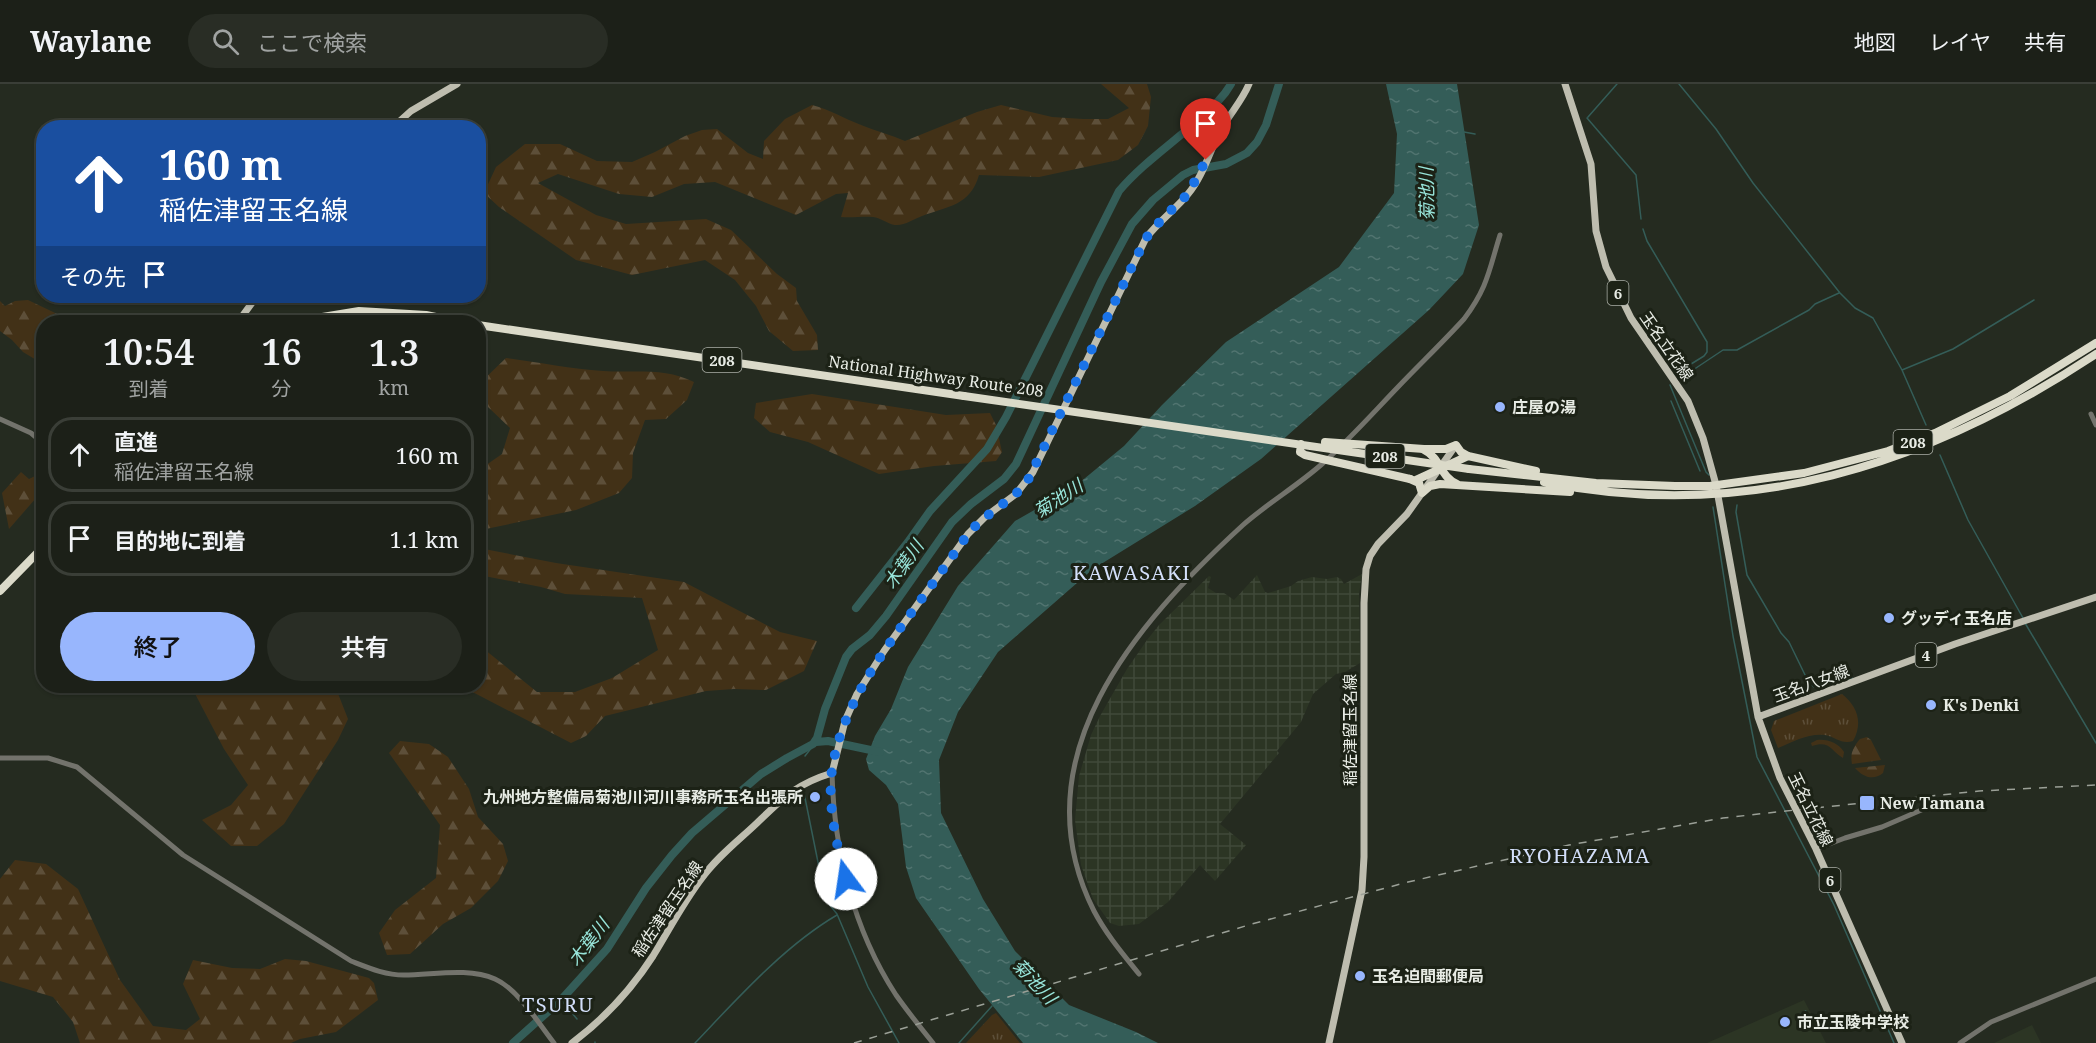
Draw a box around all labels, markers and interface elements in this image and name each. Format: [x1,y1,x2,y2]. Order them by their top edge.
search box [188,14,608,68]
text: Waylane [30,22,152,60]
icon: search [209,25,242,58]
text: ここで検索 [257,27,367,57]
text: 地図 [1854,28,1896,56]
text: レイヤ [1929,28,1991,56]
text: 共有 [2024,28,2066,56]
pin [1180,98,1231,160]
icon: arrive [1189,107,1222,140]
text: 160 m [159,135,283,192]
icon: ahead [60,144,138,222]
water label: 菊池川 [1413,165,1438,221]
text: 稲佐津留玉名線 [159,191,348,228]
icon: arrive [138,258,171,291]
text: その先 [60,261,126,291]
road number: 6 [1608,281,1628,305]
street label: 玉名立花線 [1635,307,1699,385]
text: 10:54 [103,327,195,376]
text: 16 [261,327,302,376]
text: 1.3 [369,328,419,377]
road number: 208 [702,348,742,372]
street label: National Highway Route 208 [827,350,1045,402]
text: km [379,374,409,401]
text: 到着 [129,375,169,402]
text: 分 [272,375,292,402]
place label: 庄屋の湯 [1512,396,1576,418]
marker: 庄屋の湯 [1493,400,1507,414]
text: 直進 [114,426,158,456]
road number: 208 [1894,430,1932,454]
icon: ahead [63,438,96,471]
text: 160 m [396,440,459,470]
road number: 208 [1366,444,1404,468]
text: 稲佐津留玉名線 [114,458,254,485]
water label: 菊池川 [1029,472,1089,523]
icon: arrive [63,522,96,555]
text: 1.1 km [390,524,459,554]
text: 目的地に到着 [114,525,246,555]
water label: 木葉川 [878,533,929,593]
district label: KAWASAKI [1073,559,1191,586]
place label: グッディ玉名店 [1901,607,2012,629]
marker: グッディ玉名店 [1882,611,1896,625]
button: 終了 [60,612,255,681]
button: 共有 [267,612,462,681]
road number: 4 [1916,643,1936,667]
street label: 玉名八女線 [1770,659,1852,707]
street label: 稲佐津留玉名線 [1339,674,1361,786]
place label: K's Denki [1943,694,2020,716]
marker: K's Denki [1924,698,1938,712]
street label: 玉名立花線 [1784,768,1838,850]
place label: 九州地方整備局菊池川河川事務所玉名出張所 [483,786,803,808]
marker: 九州地方整備局菊池川河川事務所玉名出張所 [808,790,822,804]
place label: New Tamana [1880,792,1985,814]
marker: New Tamana [1858,794,1876,812]
district label: RYOHAZAMA [1509,842,1651,869]
position arrow [814,847,878,911]
street label: 稲佐津留玉名線 [627,856,707,962]
road number: 6 [1820,868,1840,892]
water label: 木葉川 [562,912,615,971]
water label: 菊池川 [1008,953,1064,1010]
place label: 玉名迫間郵便局 [1372,965,1484,987]
marker: 玉名迫間郵便局 [1353,969,1367,983]
district label: TSURU [522,991,594,1018]
place label: 市立玉陵中学校 [1797,1011,1909,1033]
marker: 市立玉陵中学校 [1778,1015,1792,1029]

